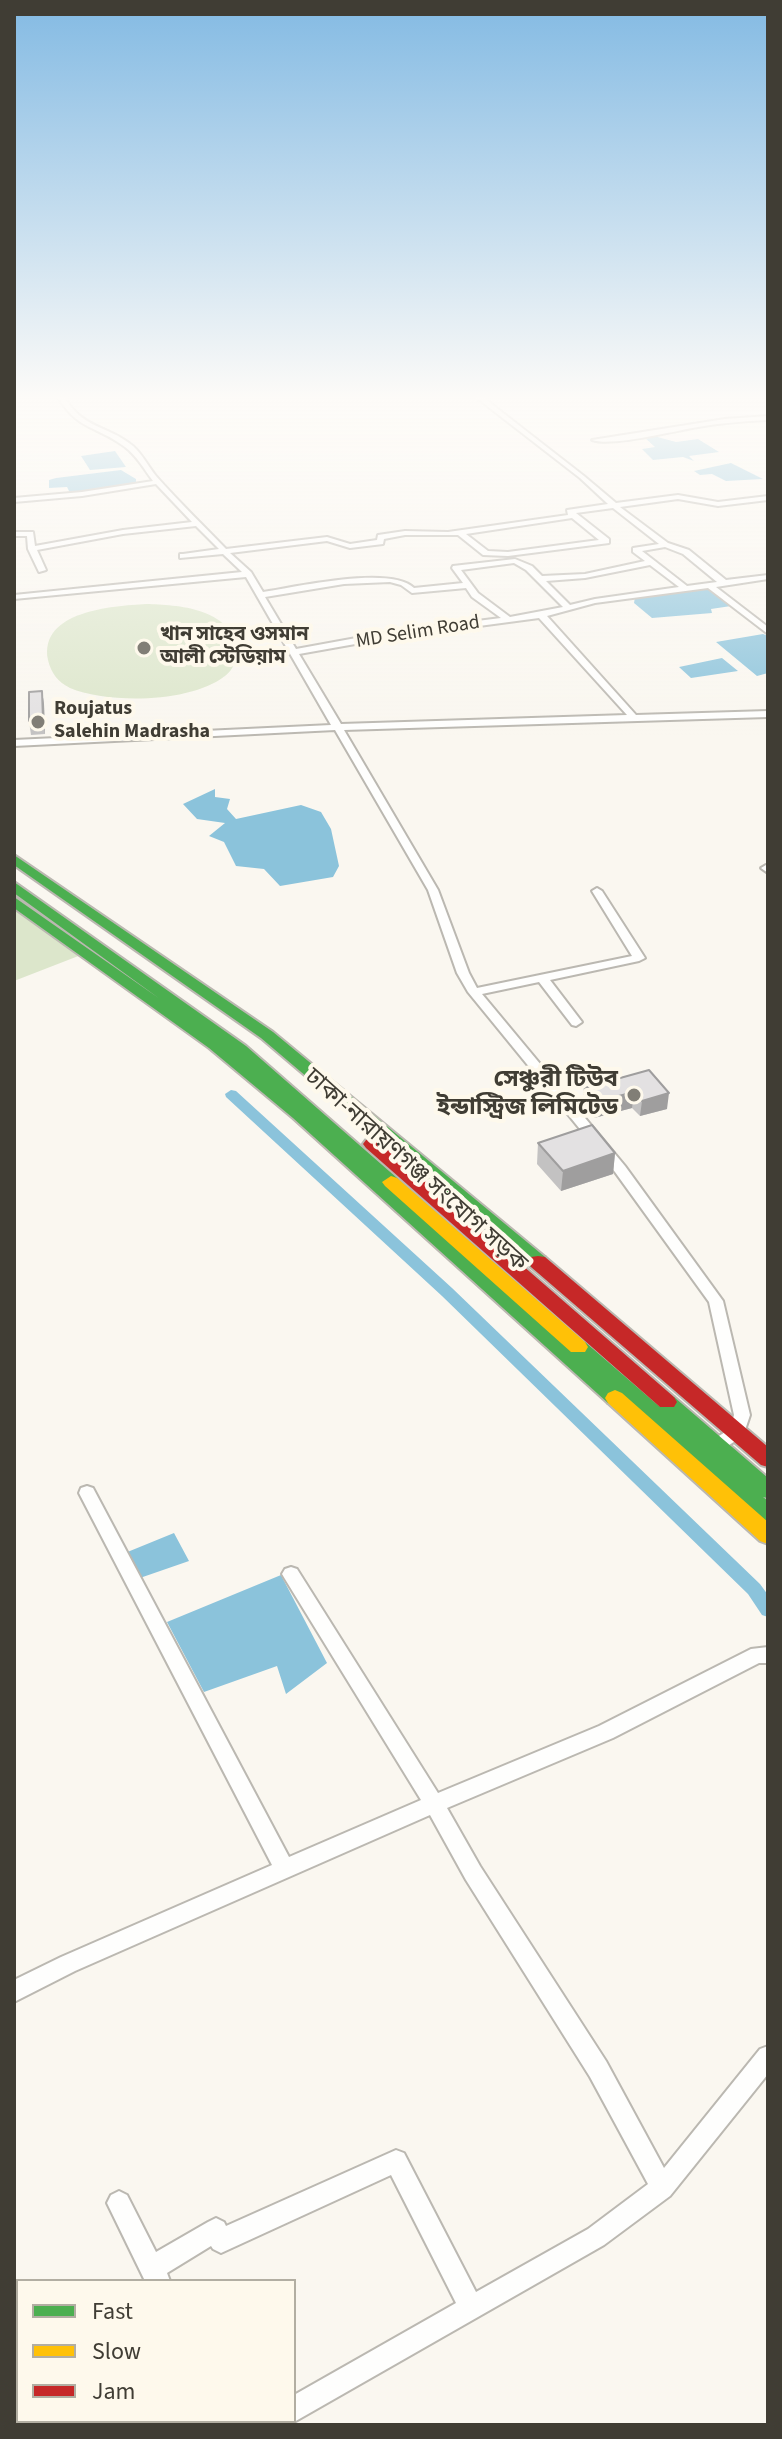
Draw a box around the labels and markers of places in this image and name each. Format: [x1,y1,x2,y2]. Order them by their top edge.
place label: খান সাহেব ওসমান আলী স্টেডিয়াম [160,624,309,671]
marker: খান সাহেব ওসমান আলী স্টেডিয়াম [135,639,153,657]
place label: Roujatus Salehin Madrasha [54,698,210,745]
marker: Roujatus Salehin Madrasha [29,713,47,731]
place label: সেঞ্চুরী টিউব ইন্ডাস্ট্রিজ লিমিটেড [437,1067,618,1123]
marker: সেঞ্চুরী টিউব ইন্ডাস্ট্রিজ লিমিটেড [625,1086,643,1104]

